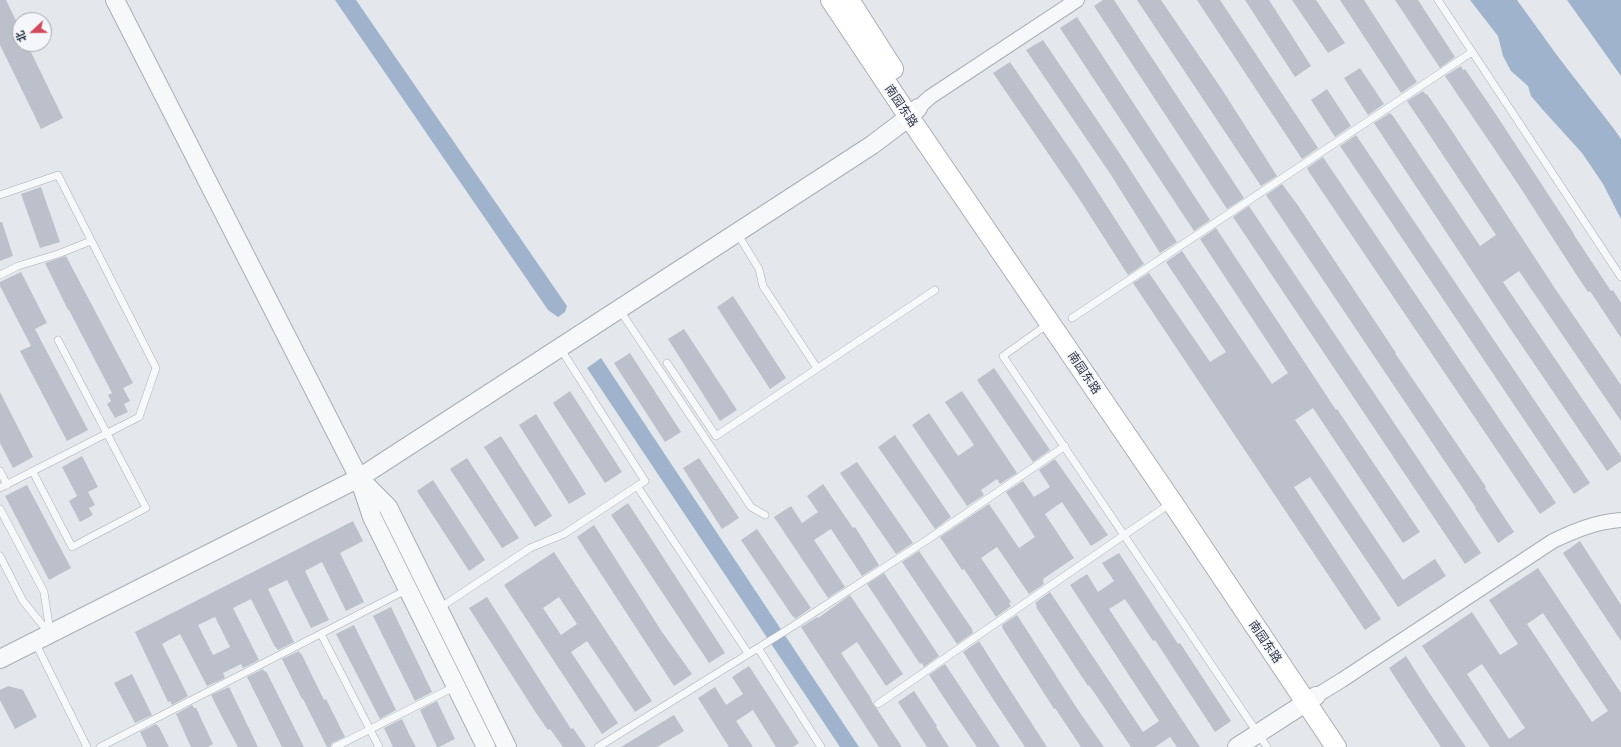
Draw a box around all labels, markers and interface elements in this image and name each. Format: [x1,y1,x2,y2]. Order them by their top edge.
north arrow [12,12,52,52]
text: 北 [13,29,29,44]
street label: 南园东路 [882,82,920,130]
street label: 南园东路 [1065,349,1103,397]
street label: 南园东路 [1246,618,1284,666]

